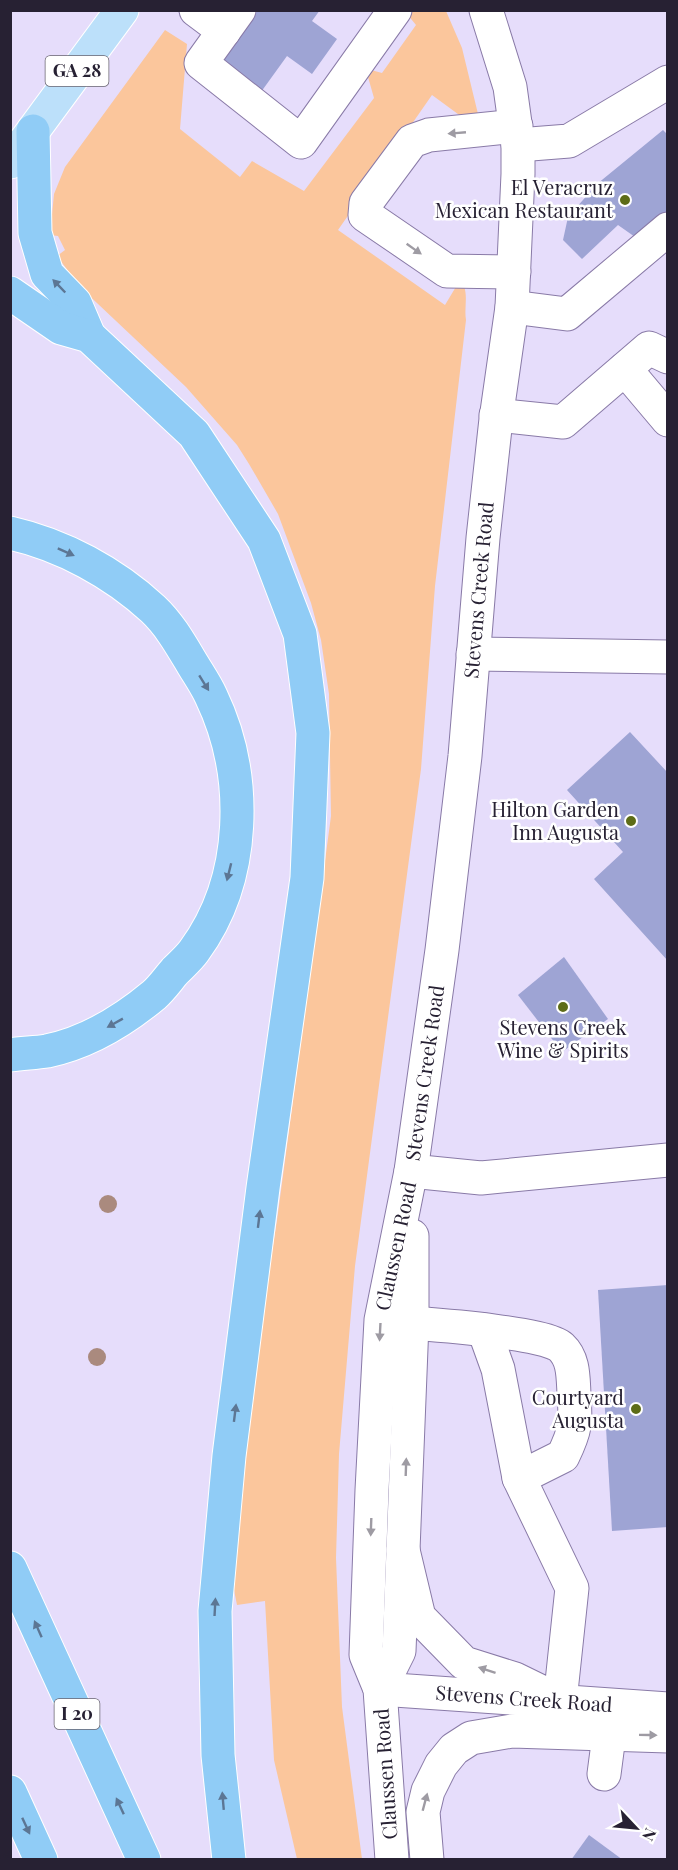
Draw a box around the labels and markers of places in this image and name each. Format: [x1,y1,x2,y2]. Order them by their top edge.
place label: El Veracruz Mexican Restaurant [435,173,614,223]
marker: El Veracruz Mexican Restaurant [618,193,632,207]
place label: Hilton Garden Inn Augusta [491,795,619,845]
marker: Hilton Garden Inn Augusta [624,814,638,828]
marker: Stevens Creek Wine & Spirits [556,1000,570,1014]
place label: Stevens Creek Wine & Spirits [496,1013,629,1063]
place label: Courtyard Augusta [532,1383,624,1433]
marker: Courtyard Augusta [629,1402,643,1416]

